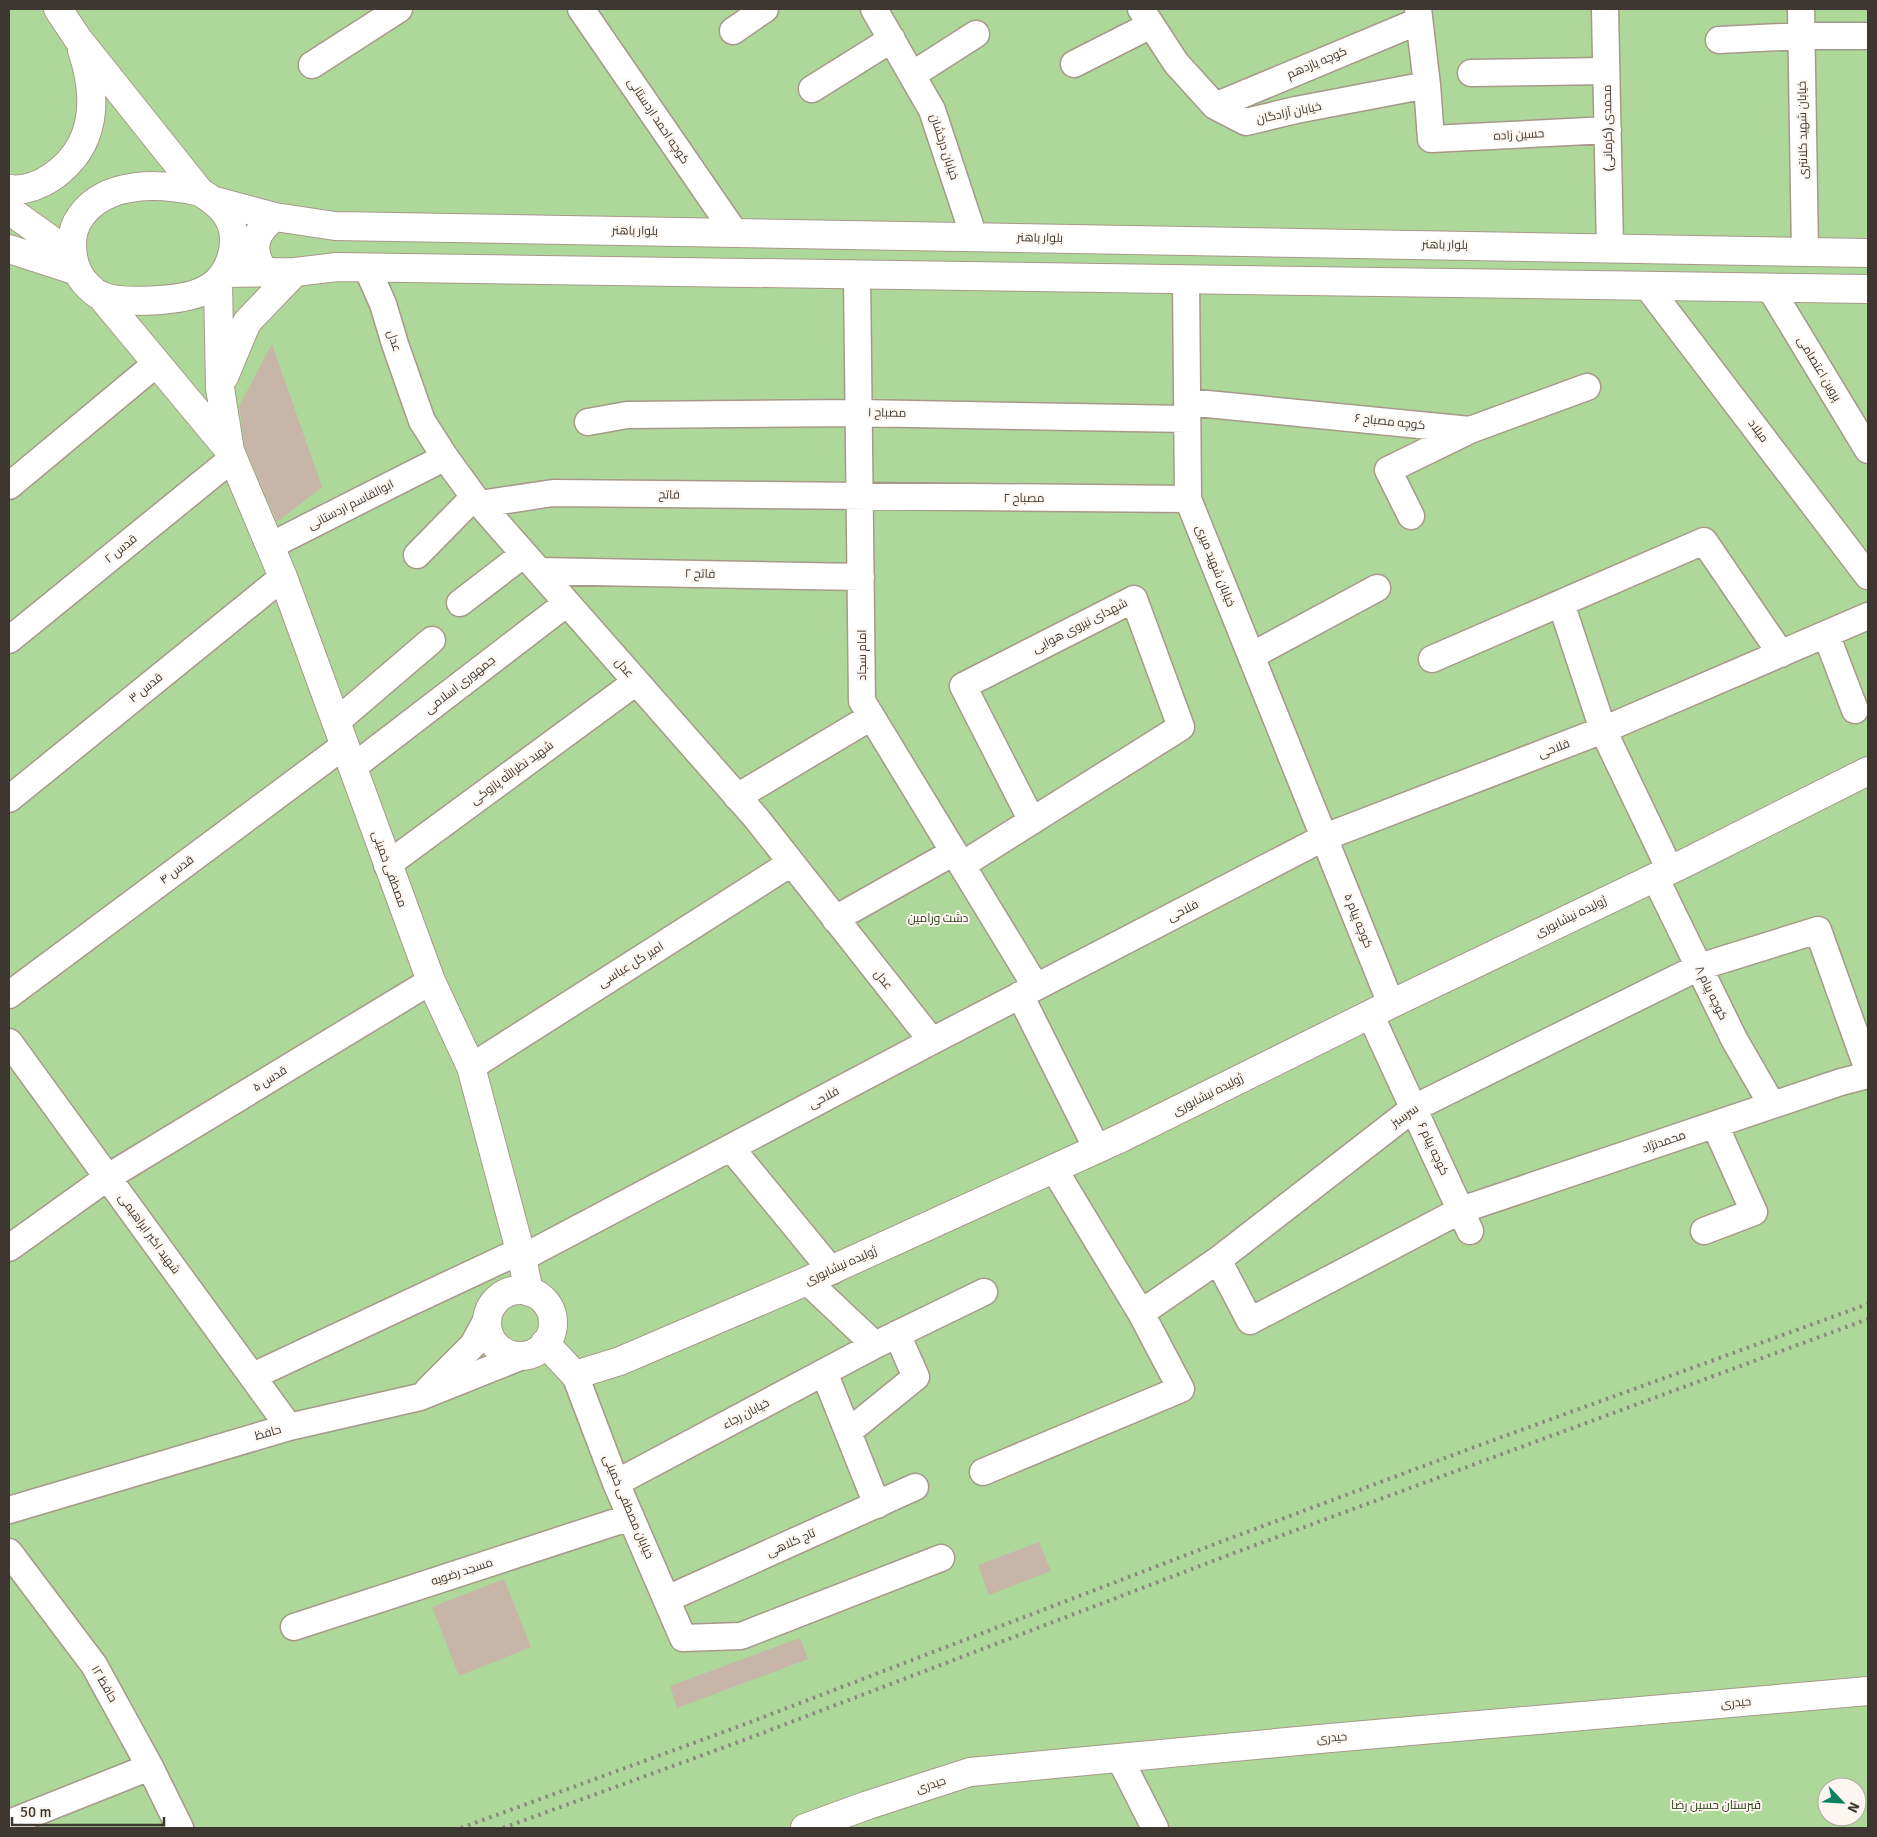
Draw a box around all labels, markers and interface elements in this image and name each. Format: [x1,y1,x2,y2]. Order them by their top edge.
street label: کوچه یازدهم [1285,44,1350,83]
street label: کوچه احمد اردستانی [623,75,692,168]
street label: خیابان شهید کلانتری [1795,81,1811,179]
street label: محمدی (کرمانی) [1600,84,1616,172]
street label: خیابان آزادگان [1255,99,1323,127]
street label: خیابان درخشان [926,112,962,182]
street label: حسین زاده [1493,126,1545,144]
street label: بلوار باهنر [611,223,658,239]
street label: بلوار باهنر [1016,230,1063,246]
street label: بلوار باهنر [1421,237,1468,253]
street label: عدل [384,328,404,354]
street label: پروین اعتصامی [1793,334,1845,406]
street label: مصباح ۱ [868,405,906,421]
street label: کوچه مصباح ۶ [1354,411,1426,434]
street label: میلاد [1744,416,1772,446]
street label: ابوالقاسم اردستانی [305,477,397,533]
street label: فاتح [658,487,680,503]
street label: مصباح ۲ [1004,491,1044,506]
street label: خیابان شهید میری [1192,523,1238,609]
street label: قدس ۲ [102,531,140,567]
street label: فاتح ۲ [685,566,715,582]
street label: شهدای نیروی هوایی [1030,596,1130,656]
street label: امام سجاد [855,629,870,681]
street label: جمهوری اسلامی [422,653,498,717]
street label: عدل [611,655,637,681]
street label: قدس ۳ [126,670,166,706]
street label: فلاحی [1536,736,1572,762]
street label: شهید نظرالله پازوکی [467,737,557,809]
street label: مصطفی خمینی [368,829,410,909]
street label: قدس ۴ [157,852,197,888]
street label: کوچه پیام ۵ [1339,891,1376,951]
street label: ژولیده نیشابوری [1533,893,1610,941]
street label: فلاحی [1165,897,1201,925]
park label: دشت ورامین [908,911,969,926]
street label: امیر گل عباسی [595,939,667,991]
street label: کوچه پیام ۸ [1691,963,1731,1023]
street label: عدل [870,967,896,993]
street label: قدس ۵ [250,1063,290,1095]
street label: ژولیده نیشابوری [1170,1070,1247,1119]
street label: فلاحی [806,1084,842,1112]
street label: سرسبز [1387,1101,1422,1131]
street label: کوچه پیام ۶ [1413,1120,1452,1178]
street label: محمدنژاد [1640,1128,1688,1156]
street label: شهید اکبر ابراهیمی [115,1191,183,1277]
street label: ژولیده نیشابوری [803,1243,880,1289]
street label: خیابان رجاء [720,1395,772,1433]
street label: حافظ [253,1422,283,1444]
street label: خیابان مصطفی خمینی [599,1453,657,1561]
street label: تاج کلاهی [764,1525,819,1560]
street label: مسجد رضویه [429,1555,495,1589]
street label: حافظ ۱۲ [88,1663,120,1705]
street label: حیدری [1720,1694,1752,1712]
street label: حیدری [1316,1729,1348,1747]
street label: حیدری [914,1773,948,1797]
north arrow [1817,1777,1867,1827]
scale bar [12,1794,165,1826]
park label: قبرستان حسین رضا [1671,1798,1761,1813]
text: N [1844,1799,1863,1815]
text: 50 m [20,1803,51,1821]

